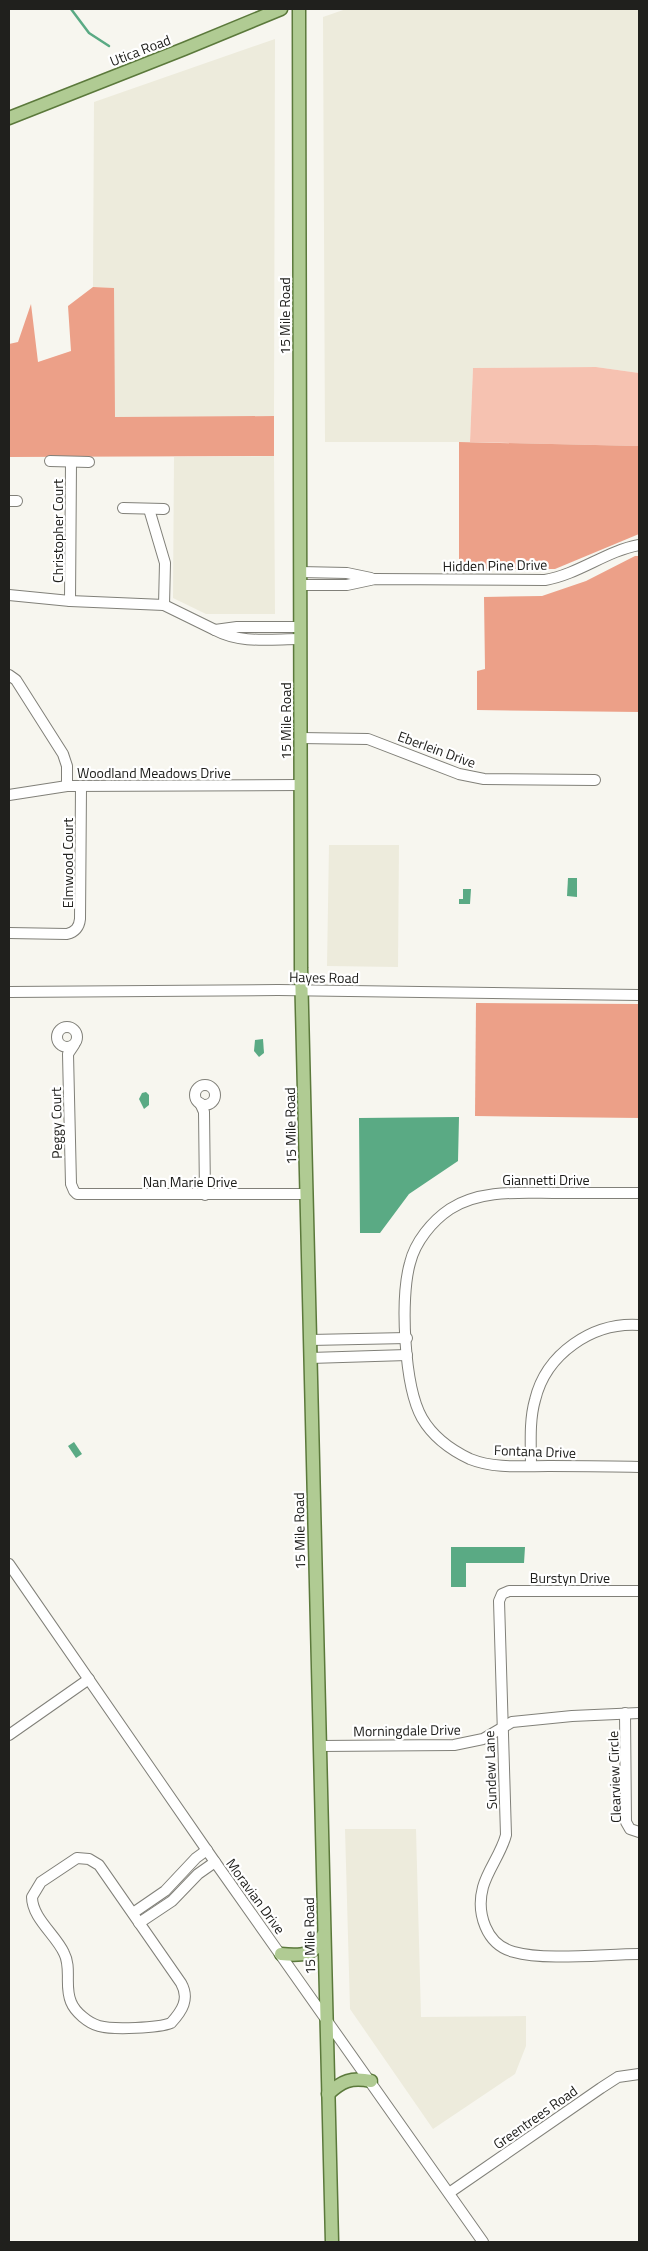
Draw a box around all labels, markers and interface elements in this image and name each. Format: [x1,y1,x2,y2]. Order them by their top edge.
street label: Utica Road [107,29,173,71]
street label: 15 Mile Road [274,277,295,355]
street label: Christopher Court [47,479,68,583]
street label: Hidden Pine Drive [442,554,548,576]
street label: 15 Mile Road [275,682,296,760]
street label: Eberlein Drive [395,725,479,773]
street label: Woodland Meadows Drive [77,762,231,783]
street label: Elmwood Court [57,818,78,908]
street label: Hayes Road [289,966,359,988]
street label: Peggy Court [45,1087,67,1159]
street label: 15 Mile Road [279,1087,301,1165]
street label: Giannetti Drive [502,1169,590,1190]
street label: Nan Marie Drive [143,1171,237,1192]
street label: Fontana Drive [494,1439,576,1463]
street label: 15 Mile Road [288,1492,310,1570]
street label: Burstyn Drive [530,1567,610,1588]
street label: Morningdale Drive [353,1719,461,1741]
street label: Sundew Lane [478,1730,502,1810]
street label: Clearview Circle [602,1731,626,1823]
street label: Moravian Drive [221,1854,291,1938]
street label: 15 Mile Road [298,1897,320,1975]
street label: Greentrees Road [489,2080,581,2154]

